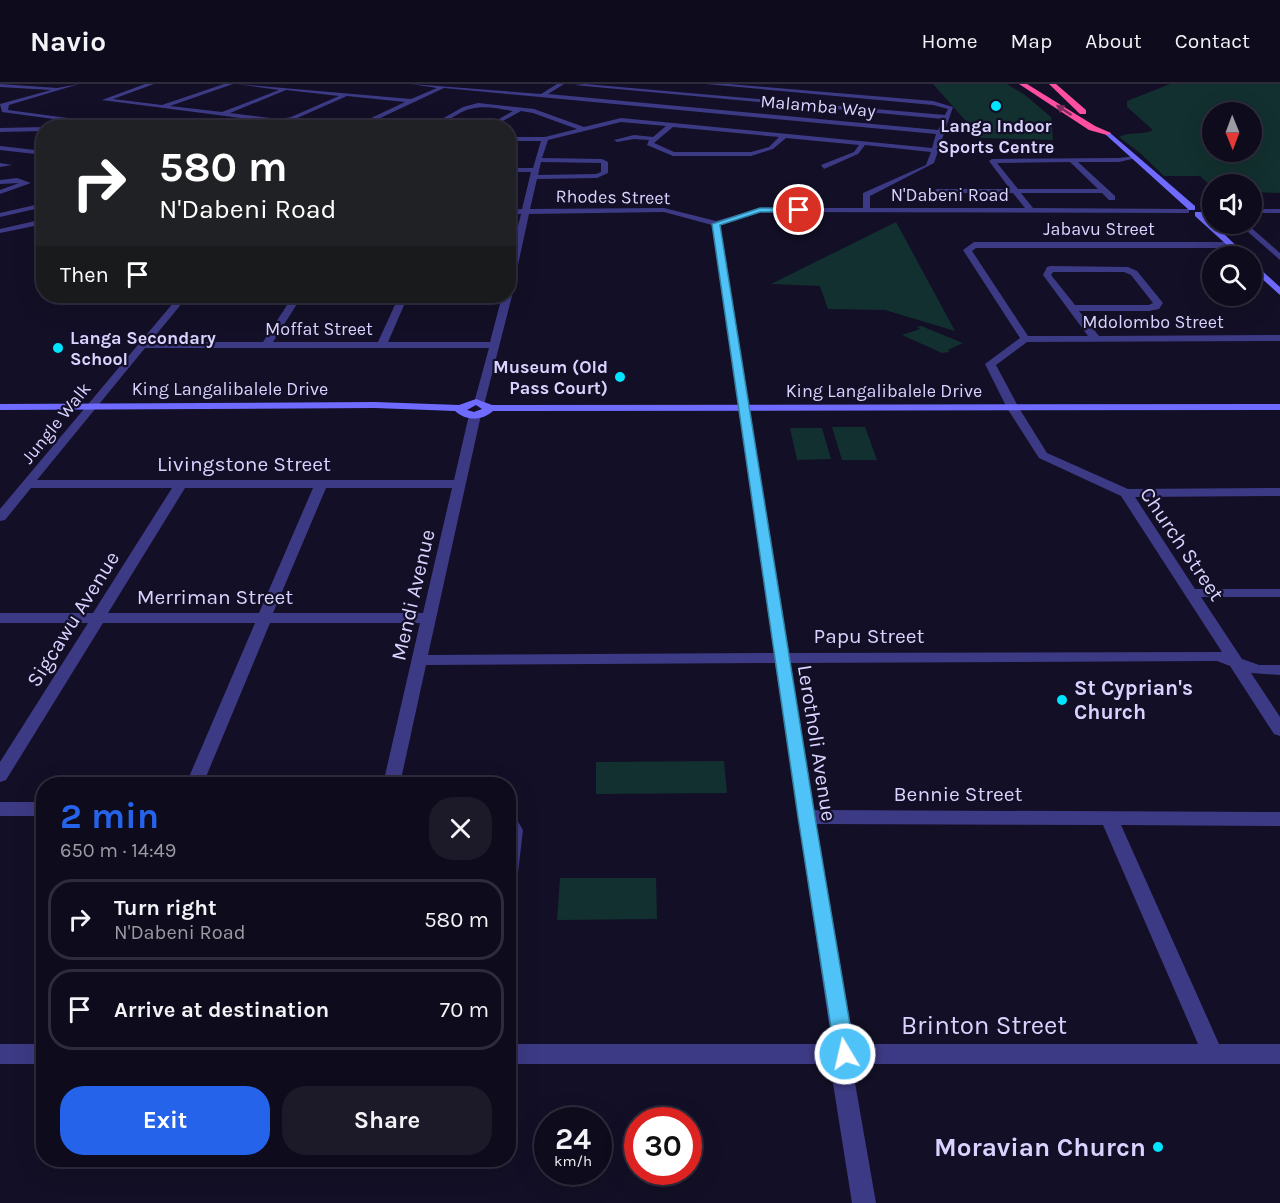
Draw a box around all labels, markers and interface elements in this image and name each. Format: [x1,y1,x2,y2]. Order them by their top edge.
text: Navio [30,25,106,58]
text: Home [922,29,978,53]
text: Map [1011,29,1052,53]
text: About [1085,29,1142,53]
text: Contact [1175,29,1250,53]
street label: Malamba Way [759,90,877,122]
marker: Langa Indoor Sports Centre [989,99,1003,113]
north arrow [1202,102,1262,162]
map controls [1202,102,1262,306]
one-way arrow [1056,105,1072,116]
place label: Langa Indoor Sports Centre [938,115,1054,158]
text: 580 m [159,142,288,192]
icon: right [60,144,138,222]
button: sound [1202,174,1262,234]
pin [773,184,824,235]
street label: N'Dabeni Road [891,184,1009,206]
street label: Rhodes Street [555,185,671,209]
text: N'Dabeni Road [159,193,337,225]
icon: arrive [782,193,815,226]
street label: Jabavu Street [1043,218,1155,240]
button: search [1202,246,1262,306]
icon: arrive [121,258,154,291]
text: Then [60,262,109,288]
street label: Mdolombo Street [1082,311,1224,333]
street label: Moffat Street [265,318,373,340]
place label: Langa Secondary School [70,327,216,370]
marker: Langa Secondary School [51,341,65,355]
place label: Museum (Old Pass Court) [493,356,608,399]
marker: Museum (Old Pass Court) [613,370,627,384]
street label: Jungle Walk [17,378,95,468]
street label: King Langalibalele Drive [132,378,328,400]
street label: King Langalibalele Drive [786,380,982,402]
street label: Livingstone Street [157,452,331,476]
street label: Church Street [1135,483,1229,606]
street label: Mendi Avenue [386,527,440,663]
street label: Sigcawu Avenue [22,547,124,691]
street label: Merriman Street [137,585,293,609]
street label: Papu Street [814,624,925,648]
street label: Lerotholi Avenue [793,663,841,823]
place label: St Cyprian's Church [1074,676,1193,724]
marker: St Cyprian's Church [1055,693,1069,707]
street label: Bennie Street [894,782,1023,806]
text: 2 min [60,795,159,837]
button: close [429,797,492,860]
text: 650 m · 14:49 [60,839,176,862]
text: Turn right [114,895,217,921]
icon: right [63,903,96,936]
text: 580 m [424,907,489,933]
text: N'Dabeni Road [114,921,246,944]
icon: arrive [63,993,96,1026]
text: Arrive at destination [114,997,329,1023]
text: 70 m [440,997,489,1023]
street label: Brinton Street [901,1010,1067,1041]
position arrow [813,1022,877,1086]
button: Exit [60,1086,270,1155]
button: Share [282,1086,492,1155]
speed limit sign: 30 [624,1107,702,1185]
text: 24 [555,1121,591,1157]
place label: Moravian Churcn [934,1132,1146,1163]
marker: Moravian Churcn [1151,1140,1165,1154]
text: km/h [554,1152,592,1170]

